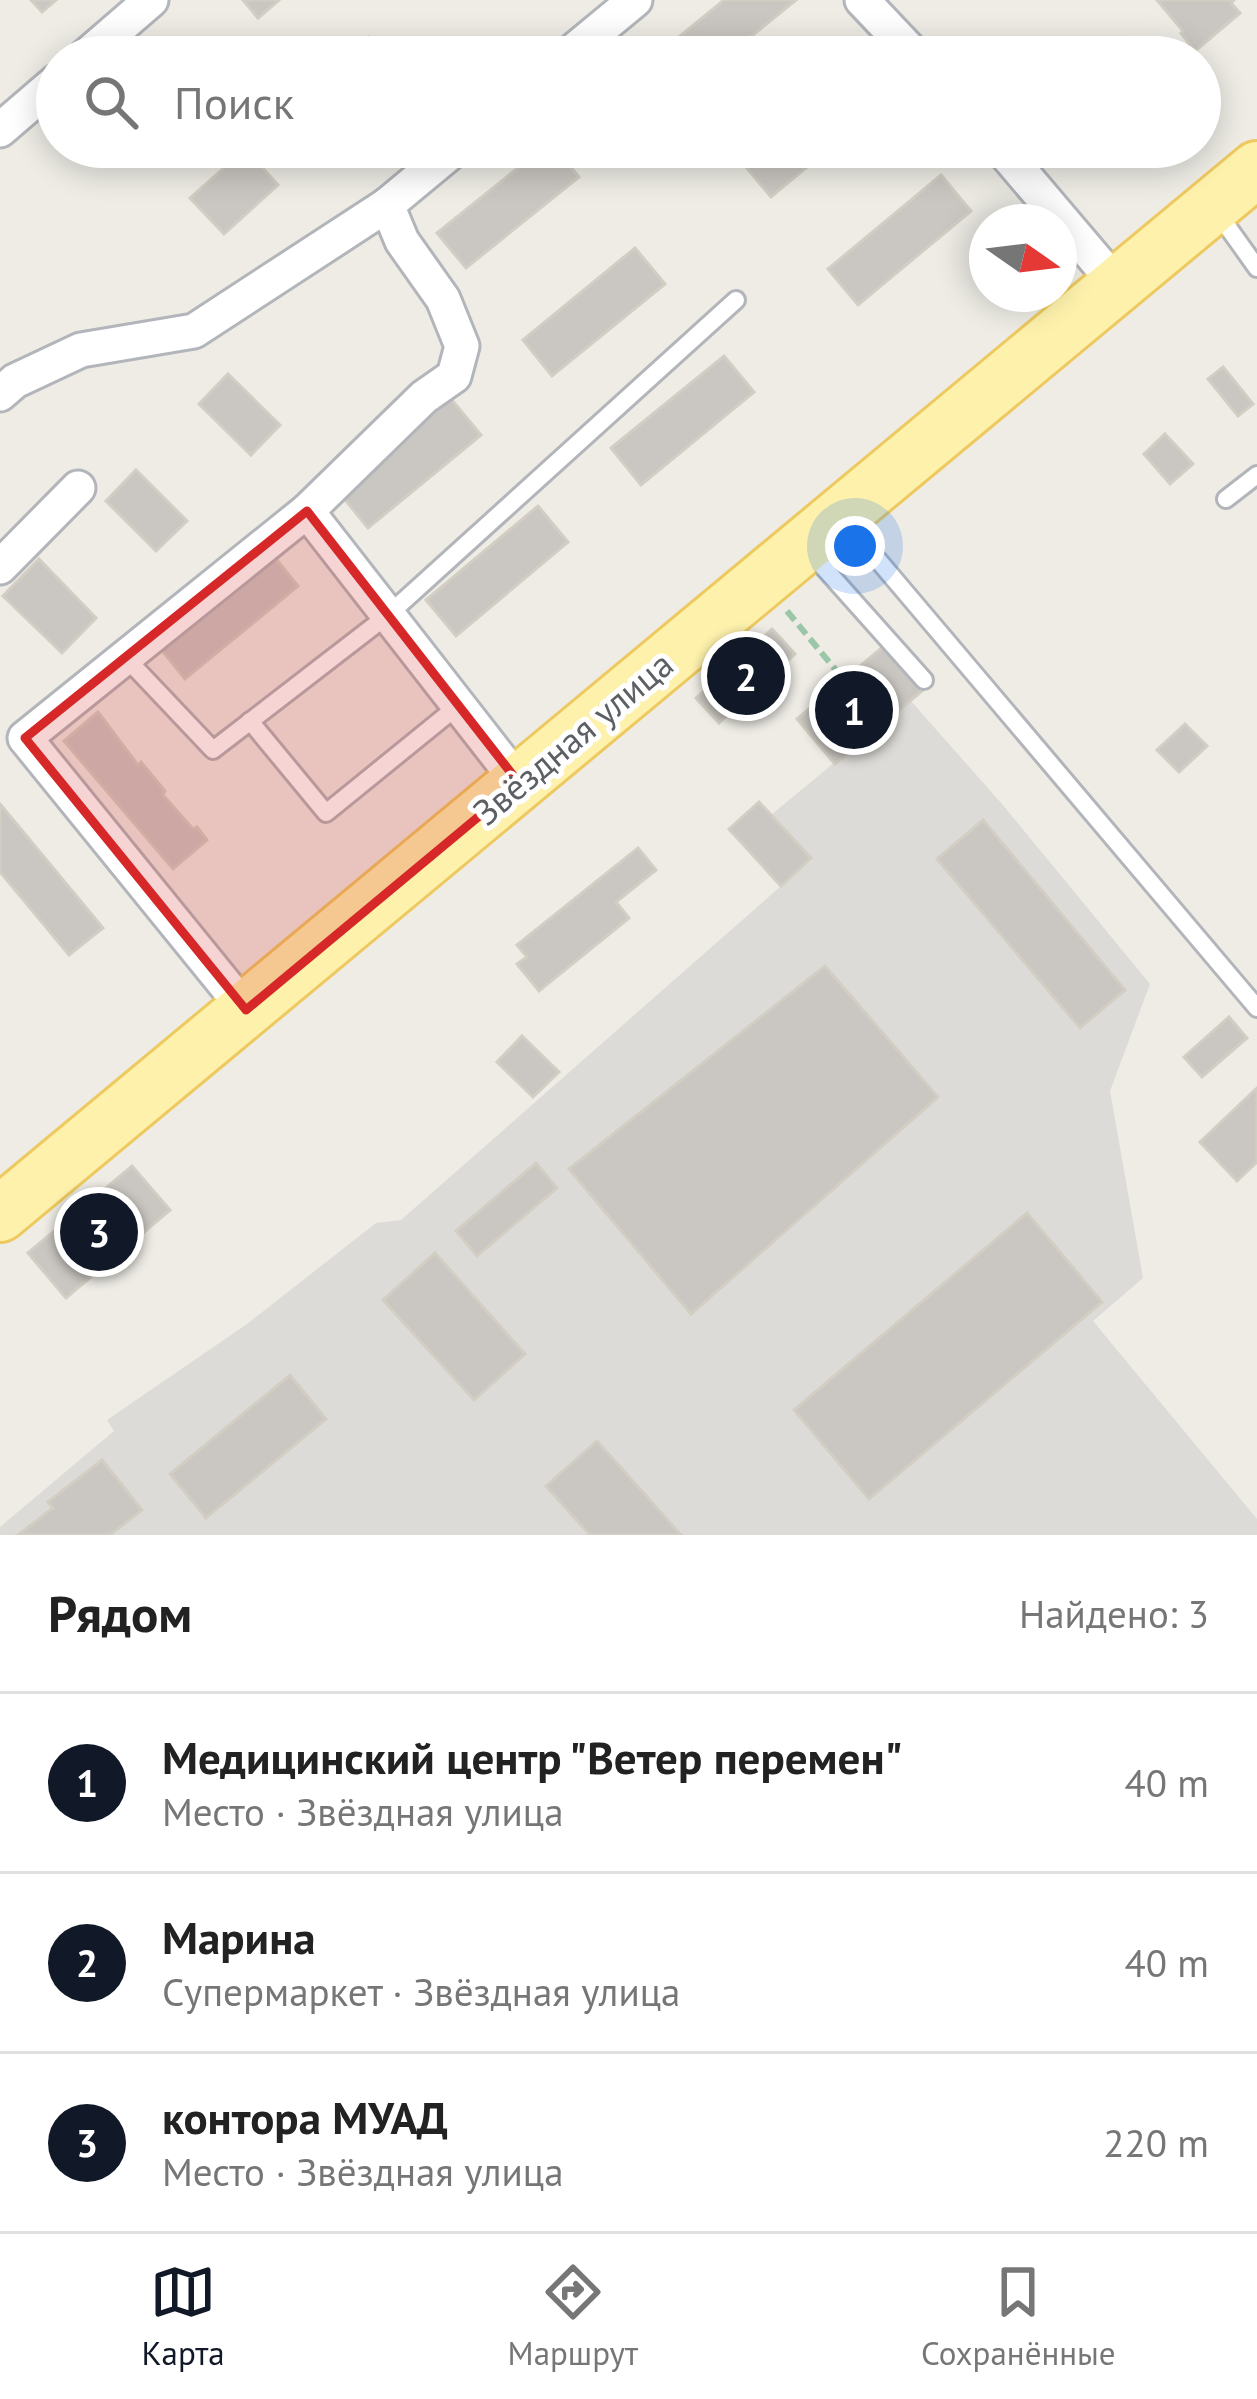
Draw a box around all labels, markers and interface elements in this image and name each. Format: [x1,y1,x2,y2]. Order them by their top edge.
search box [36,36,1221,168]
icon: search [78,69,144,135]
text: Поиск [174,73,294,131]
north arrow [969,204,1077,312]
your location [825,516,885,576]
pin: 2 [707,631,785,721]
street label: Звёздная улица [463,640,682,835]
pin: 1 [815,665,893,755]
pin: 3 [60,1187,138,1277]
text: Рядом [48,1580,192,1646]
text: Найдено: 3 [1019,1588,1209,1639]
text: Медицинский центр "Ветер перемен" [162,1728,903,1786]
text: 1 [76,1757,98,1808]
text: 40 m [1124,1757,1209,1808]
text: Место · Звёздная улица [162,1786,564,1837]
text: Марина [162,1908,316,1966]
text: 2 [76,1937,98,1988]
text: 40 m [1124,1937,1209,1988]
text: Супермаркет · Звёздная улица [162,1966,680,2017]
text: контора МУАД [162,2088,448,2146]
text: 3 [76,2117,98,2168]
text: 220 m [1103,2117,1209,2168]
text: Место · Звёздная улица [162,2146,564,2197]
tab: Карта [141,2259,225,2374]
tab: Маршрут [508,2259,638,2374]
tab: Сохранённые [921,2259,1116,2374]

